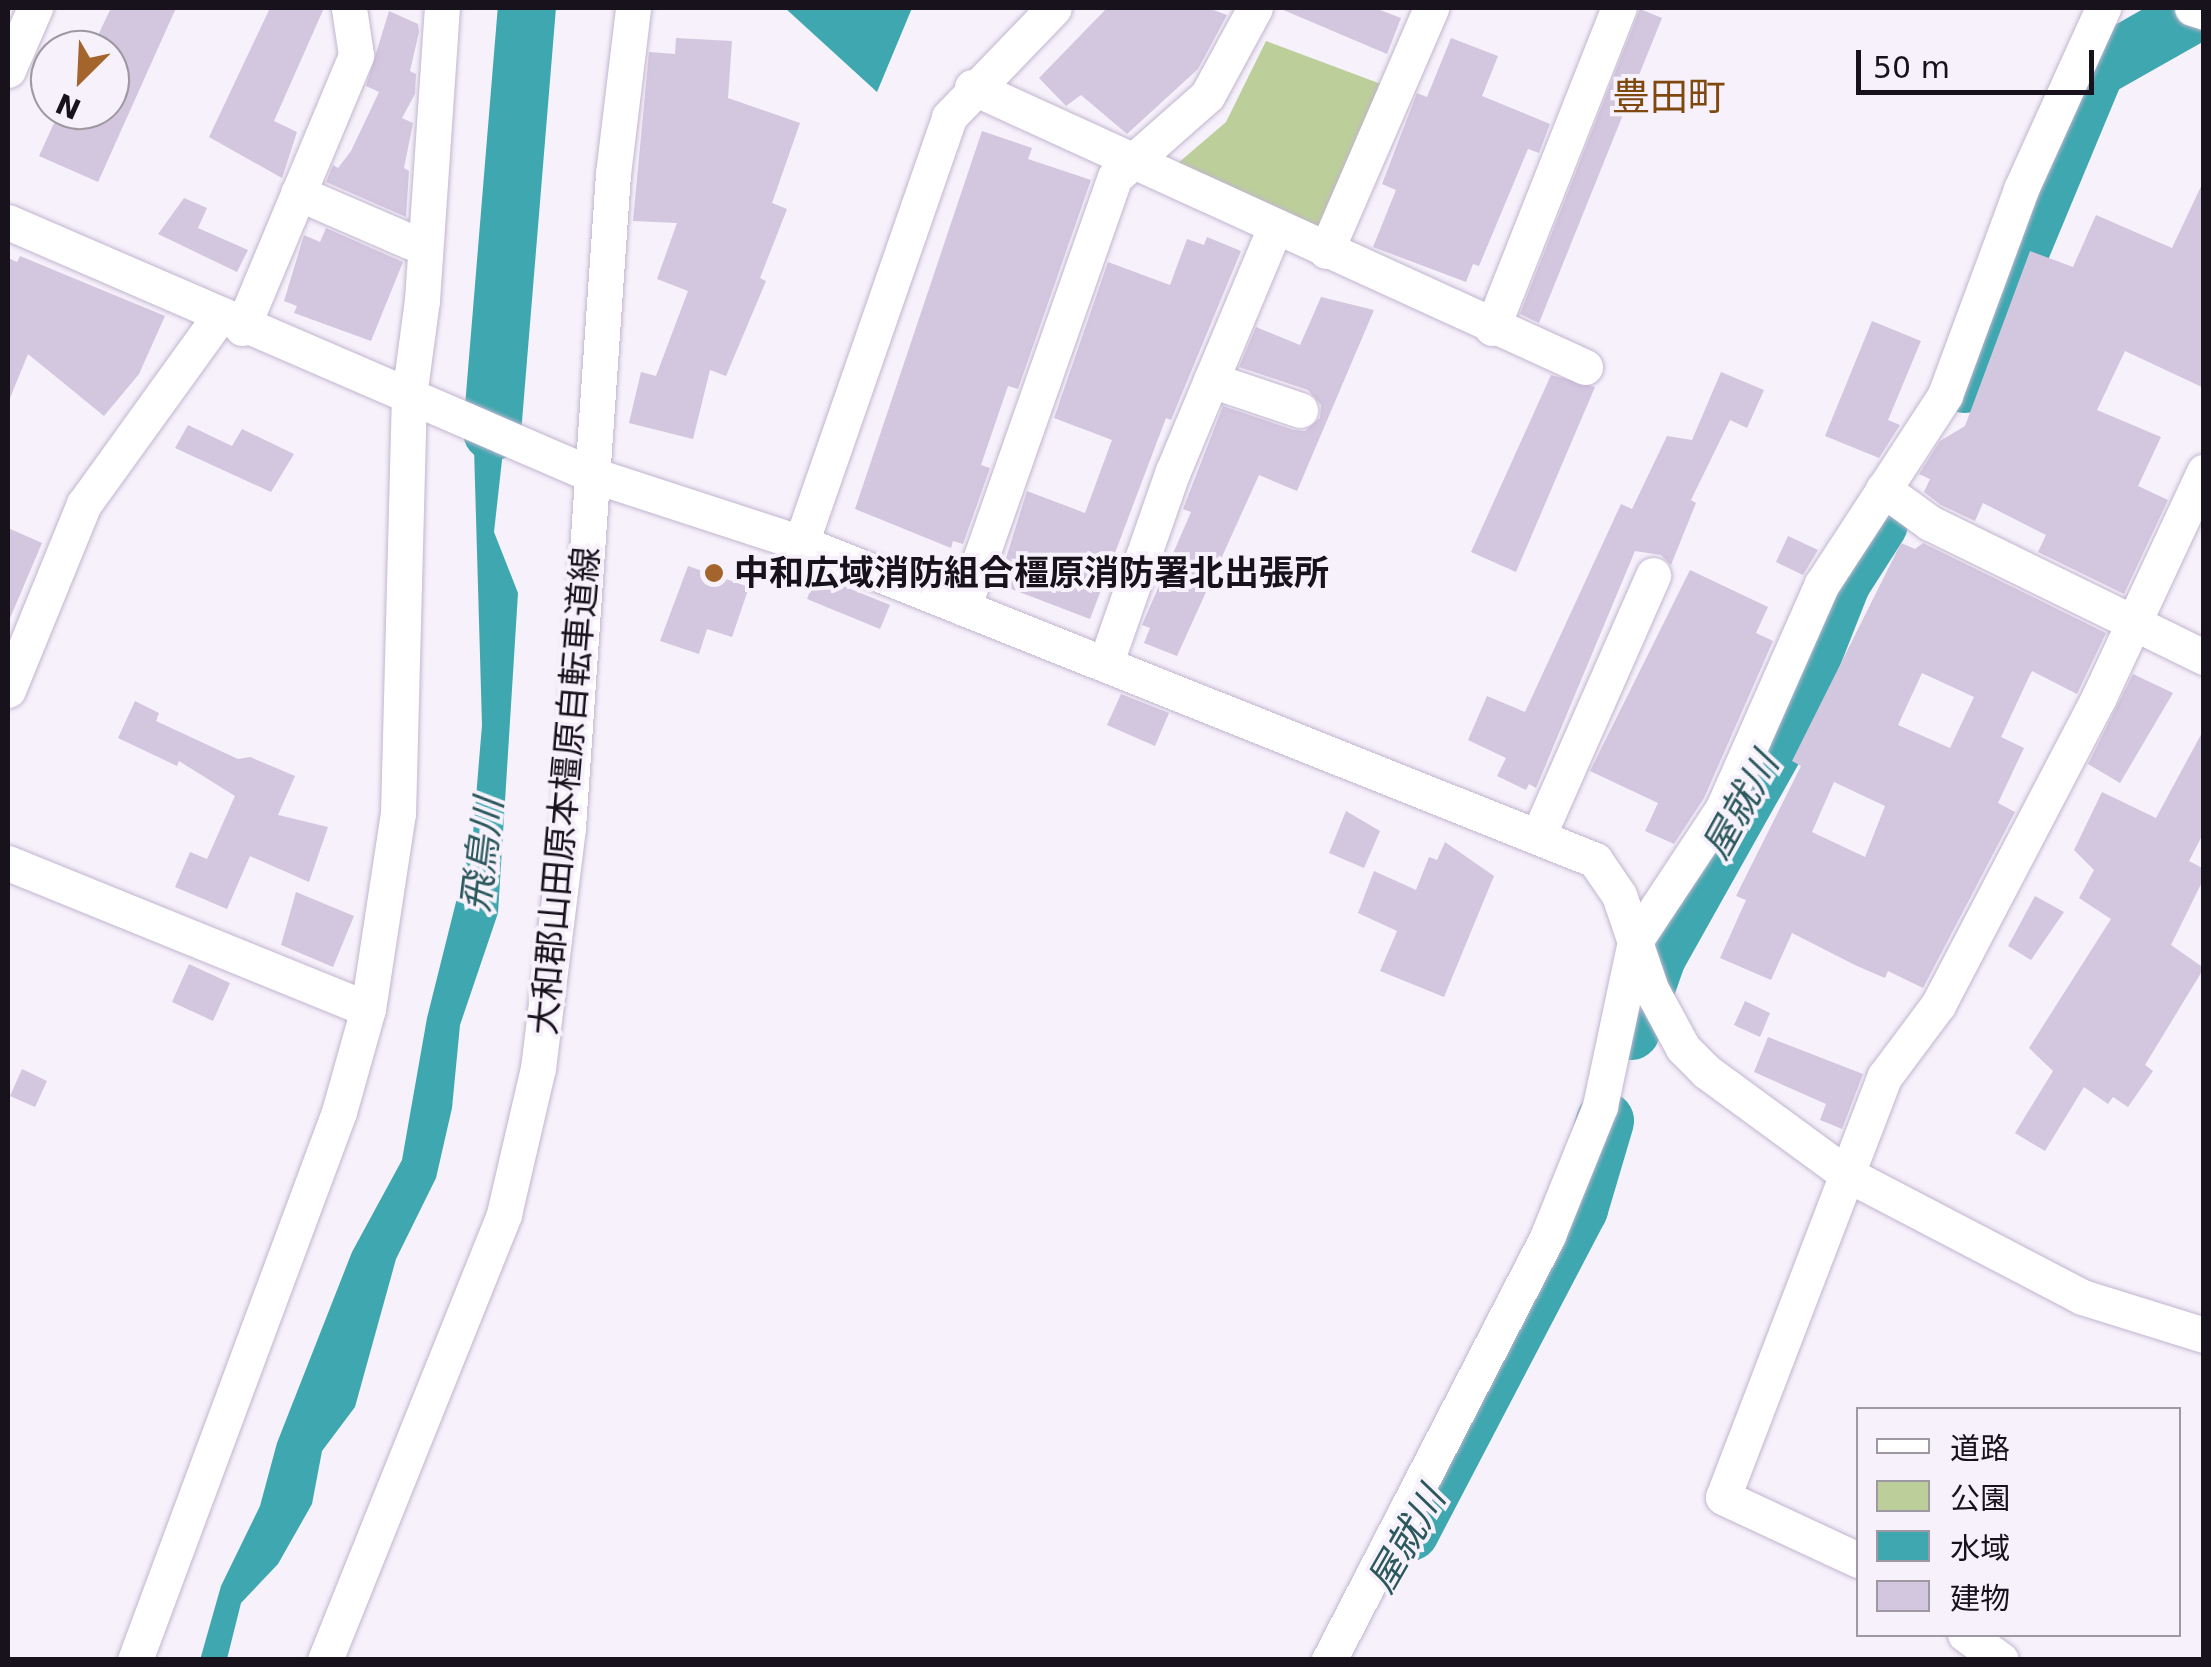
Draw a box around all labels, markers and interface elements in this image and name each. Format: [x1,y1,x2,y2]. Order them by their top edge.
north arrow [30,30,130,130]
scale bar [1861,30,2098,92]
text: 50 m [1873,50,1950,85]
district label: 豊田町 [1612,75,1726,121]
text: N [51,86,86,126]
street label: 大和郡山田原本橿原自転車道線 [523,545,607,1037]
place label: 中和広域消防組合橿原消防署北出張所 [734,552,1329,594]
marker: 中和広域消防組合橿原消防署北出張所 [703,562,725,584]
water label: 屋就川 [1693,745,1789,867]
water label: 飛鳥川 [453,796,513,914]
legend [1856,1407,2181,1637]
text: 道路 [1950,1431,2010,1466]
water label: 屋就川 [1359,1479,1455,1601]
text: 公園 [1950,1481,2010,1516]
text: 水域 [1950,1531,2010,1566]
text: 建物 [1950,1581,2010,1616]

